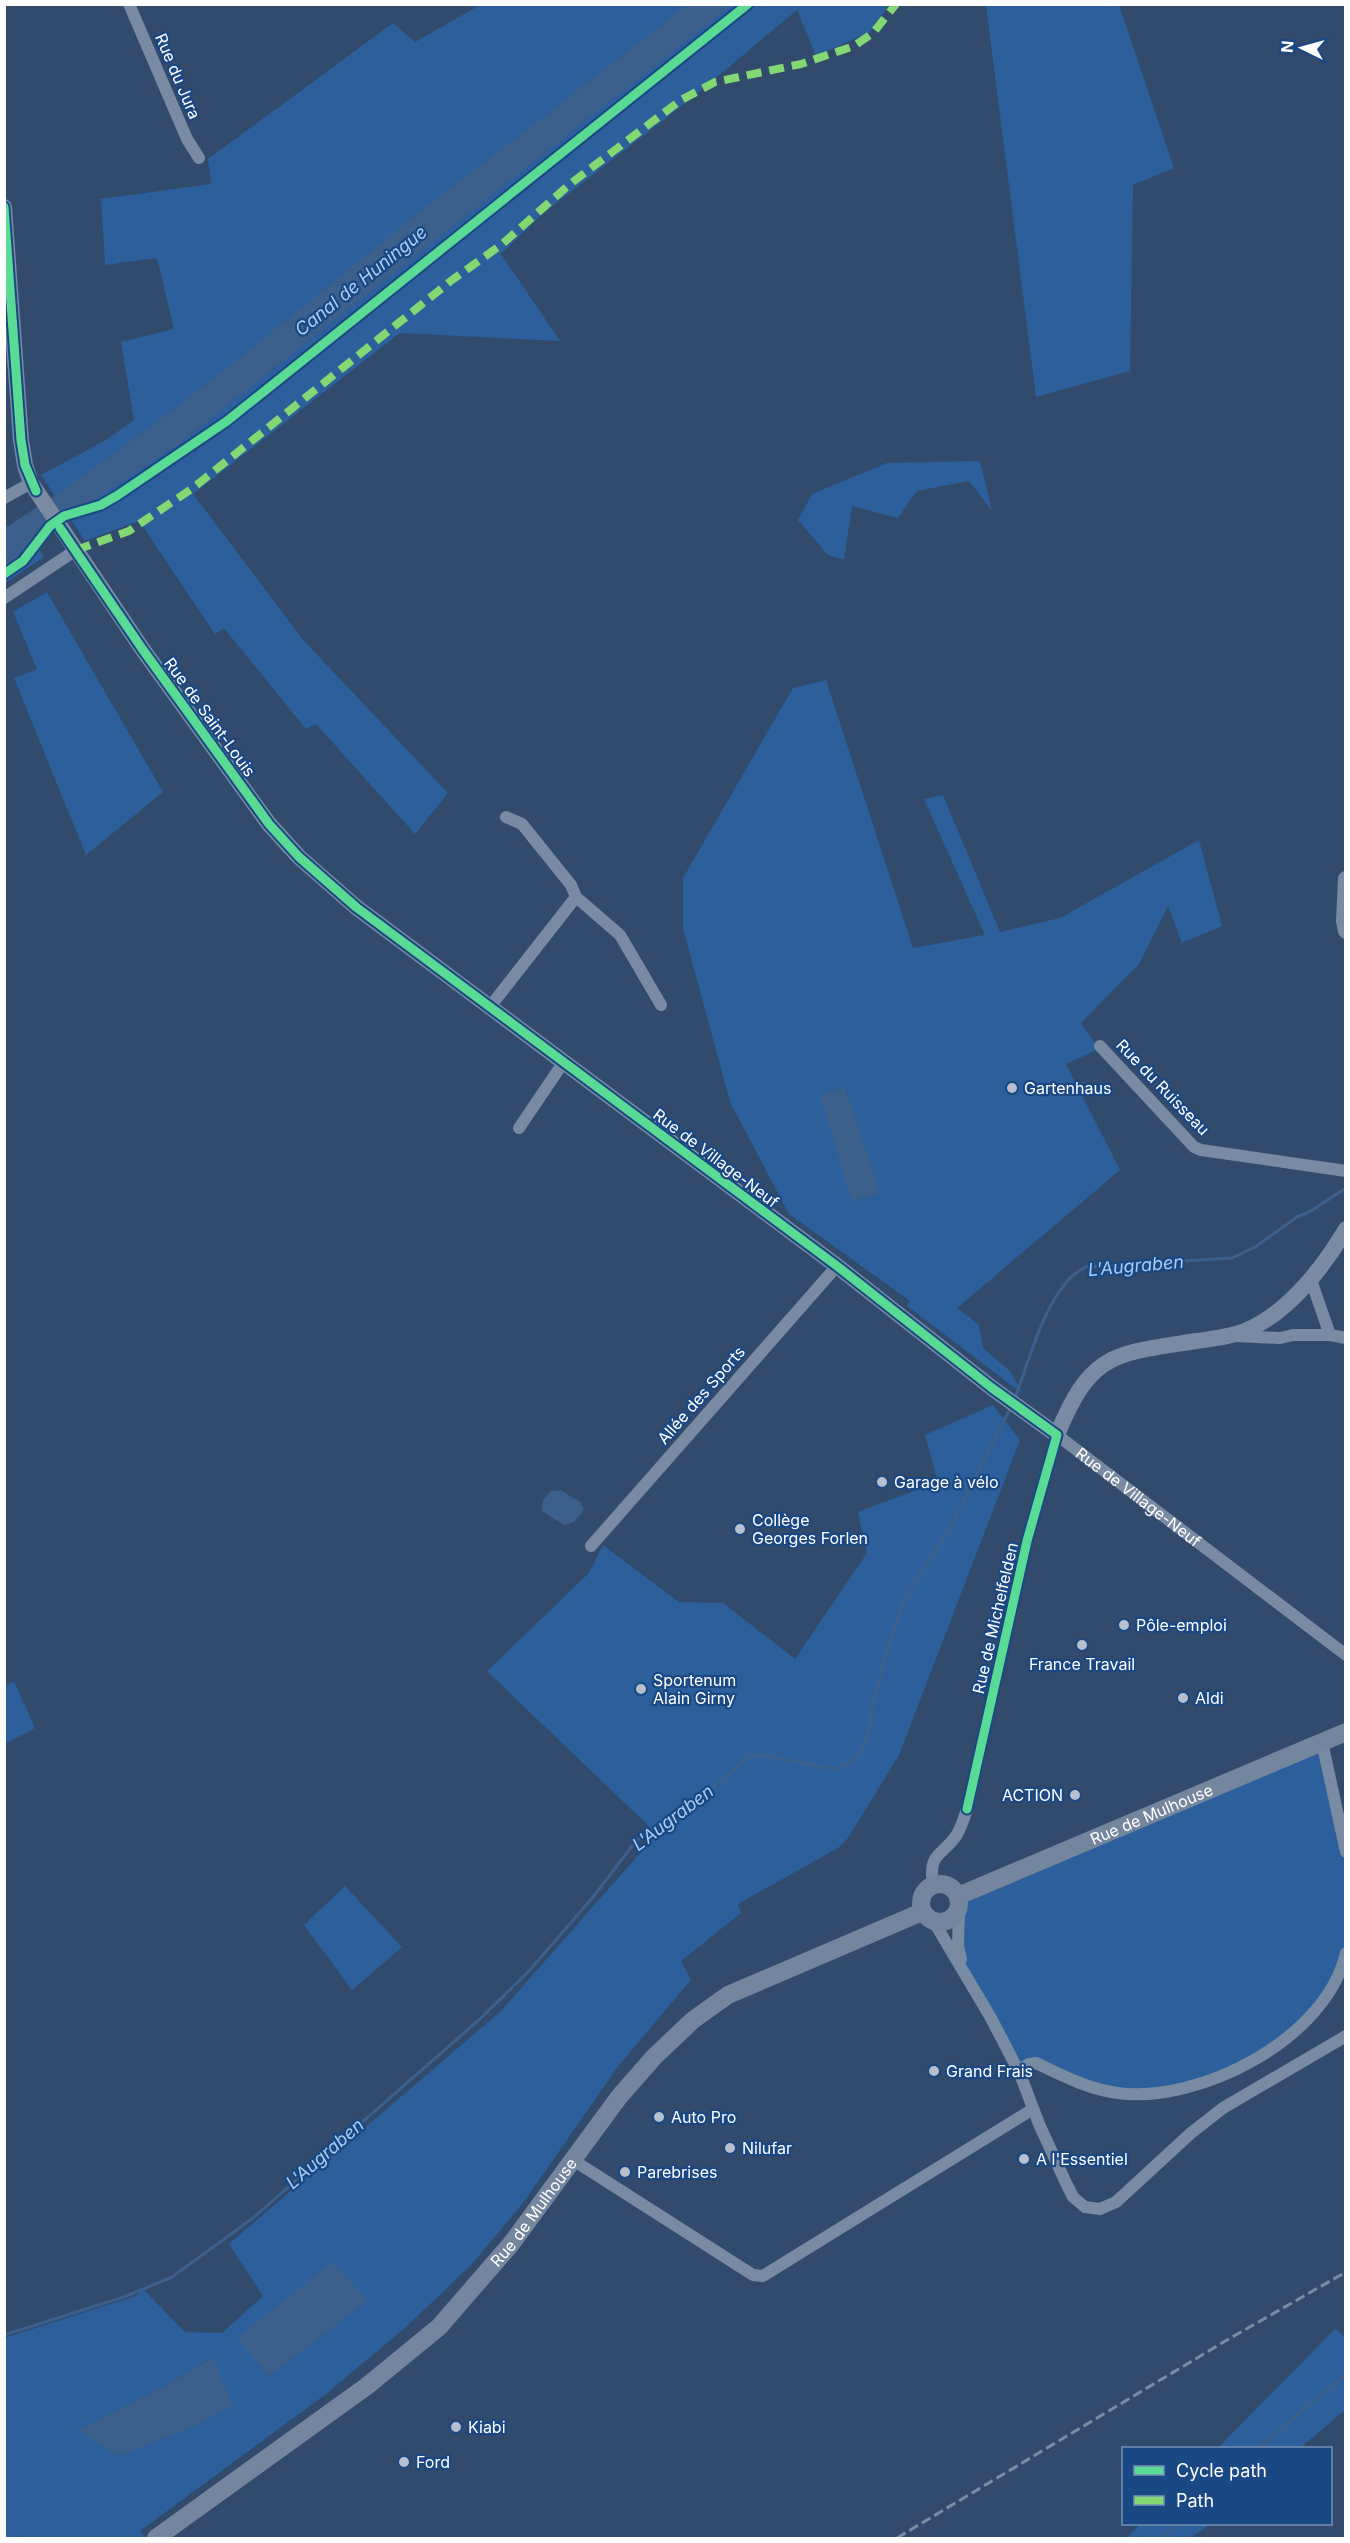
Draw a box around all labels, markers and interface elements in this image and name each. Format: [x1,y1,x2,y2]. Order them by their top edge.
north arrow [1272,18,1332,78]
street label: Rue du Jura [151,30,205,122]
text: N [1277,40,1298,54]
water label: Canal de Huningue [291,221,431,340]
street label: Rue de Saint-Louis [160,653,260,781]
street label: Rue du Ruisseau [1112,1035,1214,1139]
place label: Gartenhaus [1024,1078,1111,1098]
marker: Gartenhaus [1005,1081,1019,1095]
street label: Rue de Village-Neuf [649,1104,783,1212]
water label: L'Augraben [1087,1251,1185,1280]
street label: Allée des Sports [653,1342,749,1448]
street label: Rue de Village-Neuf [1072,1443,1205,1551]
place label: Garage à vélo [894,1472,999,1492]
marker: Garage à vélo [875,1475,889,1489]
place label: Collège Georges Forlen [752,1510,868,1548]
marker: Collège Georges Forlen [733,1522,747,1536]
street label: Rue de Michelfelden [968,1540,1022,1696]
place label: Pôle-emploi [1136,1615,1227,1635]
marker: Pôle-emploi [1117,1618,1131,1632]
marker: France Travail [1075,1638,1089,1652]
place label: France Travail [1029,1654,1135,1674]
place label: Sportenum Alain Girny [653,1670,736,1708]
marker: Sportenum Alain Girny [634,1682,648,1696]
place label: Aldi [1195,1688,1224,1708]
marker: Aldi [1176,1691,1190,1705]
street label: Rue de Mulhouse [1087,1779,1216,1849]
water label: L'Augraben [628,1780,717,1855]
place label: ACTION [1002,1785,1063,1805]
marker: ACTION [1068,1788,1082,1802]
place label: Grand Frais [946,2061,1033,2081]
marker: Grand Frais [927,2064,941,2078]
place label: Auto Pro [671,2107,736,2127]
marker: Auto Pro [652,2110,666,2124]
water label: L'Augraben [281,2114,368,2193]
place label: Nilufar [742,2138,792,2158]
marker: Nilufar [723,2141,737,2155]
place label: A l'Essentiel [1036,2149,1128,2169]
marker: A l'Essentiel [1017,2152,1031,2166]
street label: Rue de Mulhouse [486,2154,581,2271]
place label: Parebrises [637,2162,717,2182]
marker: Parebrises [618,2165,632,2179]
place label: Kiabi [468,2417,506,2437]
marker: Kiabi [449,2420,463,2434]
legend [1122,2447,1332,2525]
place label: Ford [416,2452,450,2472]
marker: Ford [397,2455,411,2469]
text: Cycle path [1176,2460,1267,2481]
text: Path [1176,2490,1214,2511]

